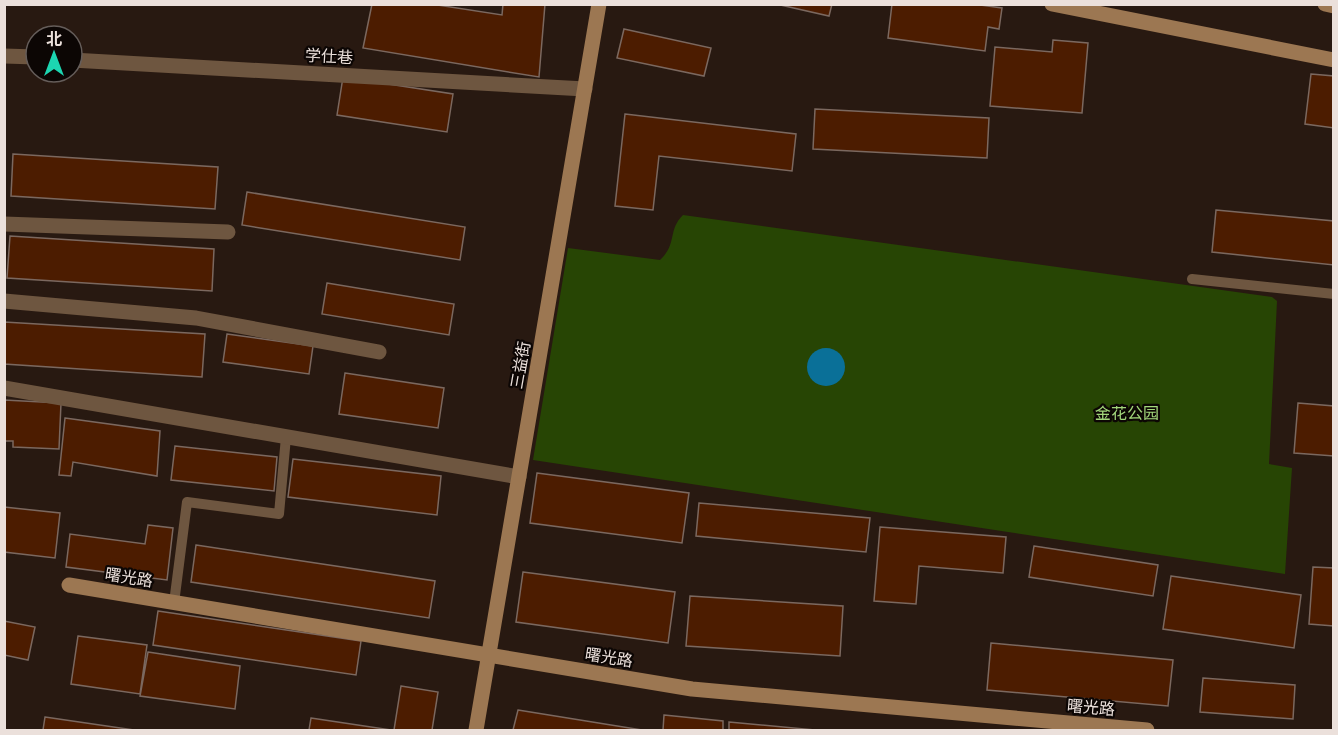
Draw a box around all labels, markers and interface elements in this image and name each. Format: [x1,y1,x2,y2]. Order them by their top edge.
north arrow [24,24,84,84]
text: 北 [46,30,62,49]
street label: 学仕巷 [305,46,353,67]
street label: 三益街 [507,340,534,390]
park label: 金花公园 [1095,404,1159,423]
street label: 曙光路 [104,564,154,591]
street label: 曙光路 [584,644,634,671]
street label: 曙光路 [1066,696,1116,719]

